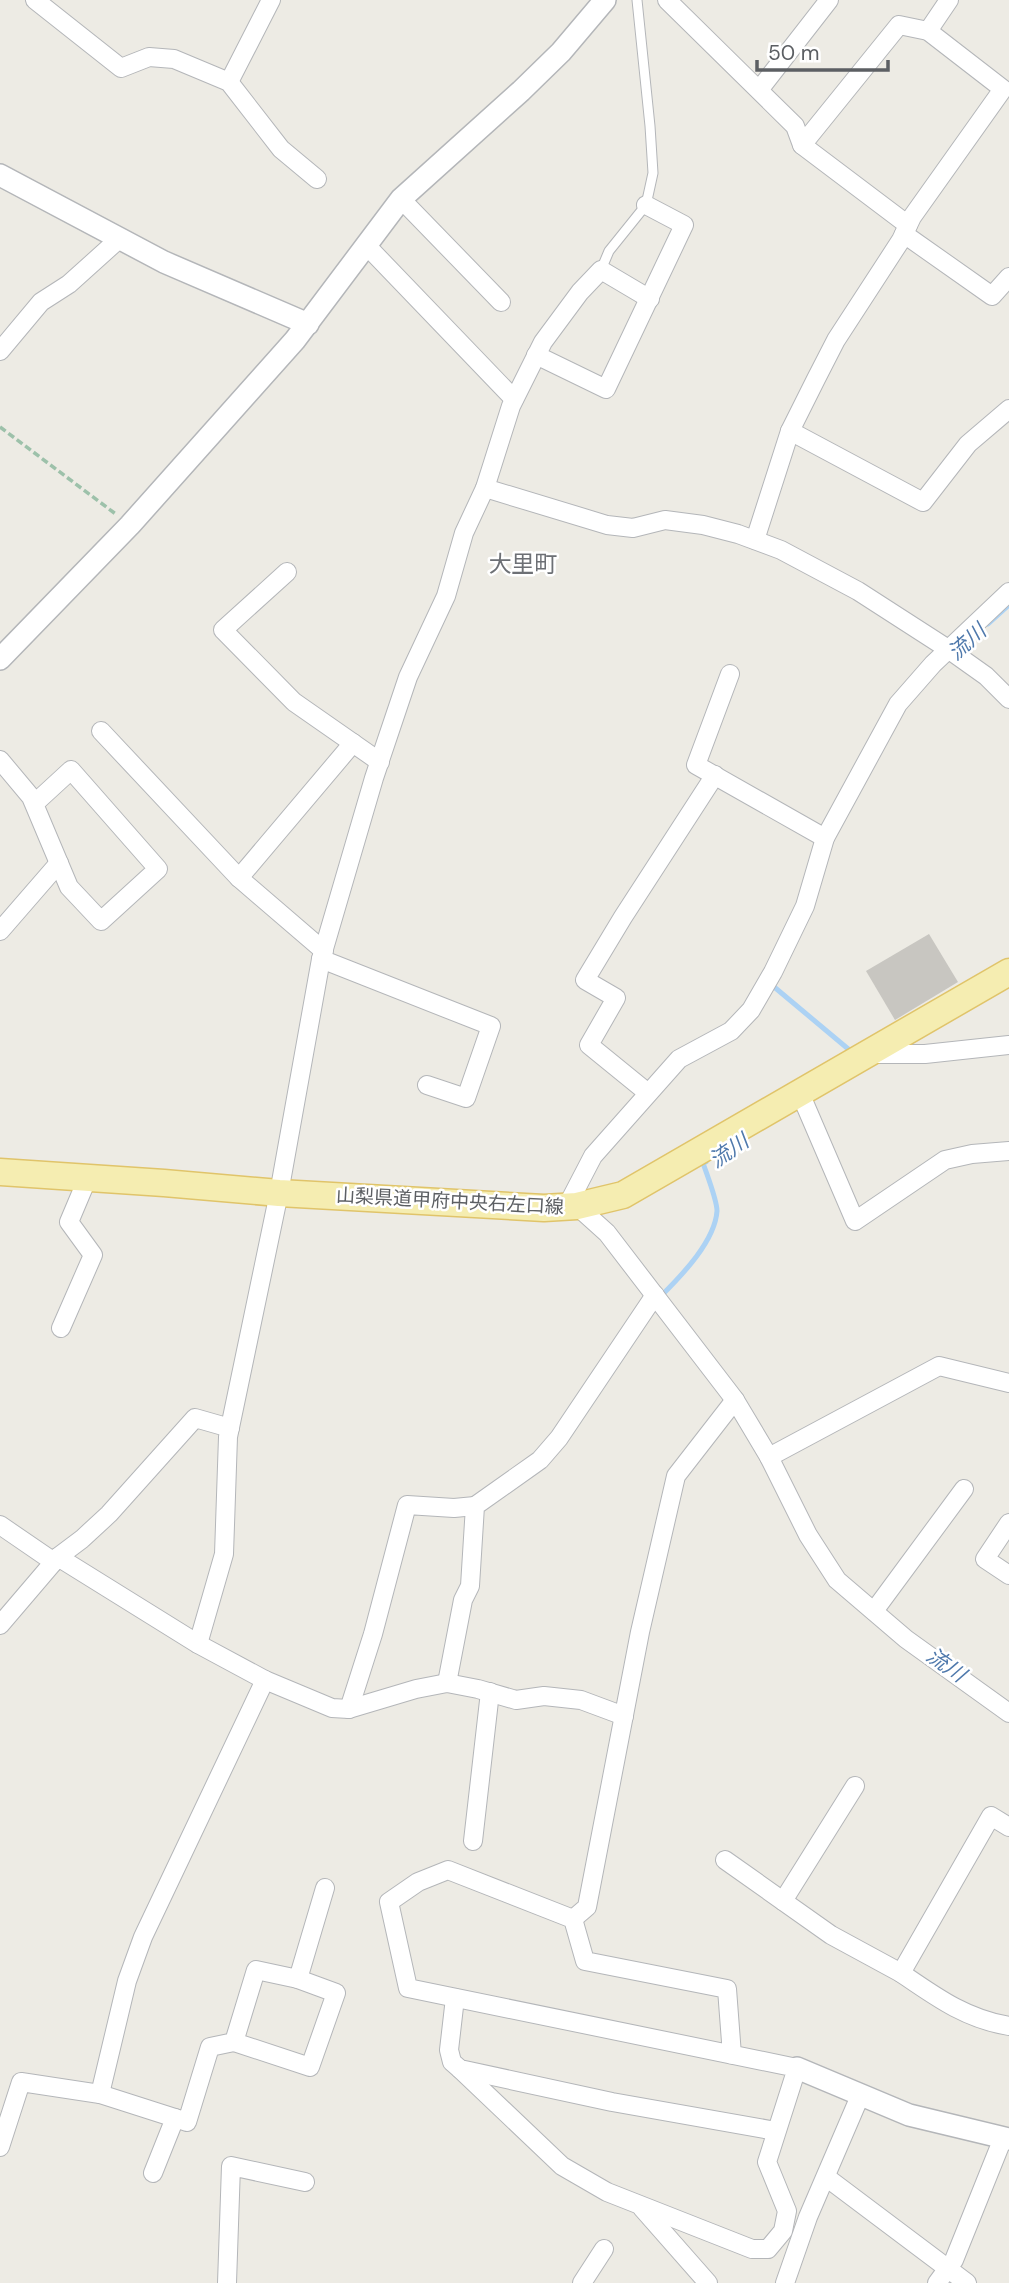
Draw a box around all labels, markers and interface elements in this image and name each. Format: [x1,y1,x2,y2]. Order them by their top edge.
scale bar [757,28,888,72]
text: 50 m [768,39,819,67]
district label: 大里町 [489,549,558,579]
water label: 流川 [942,616,993,666]
water label: 流川 [704,1126,756,1175]
street label: 山梨県道甲府中央右左口線 [335,1183,565,1219]
water label: 流川 [921,1641,973,1690]

